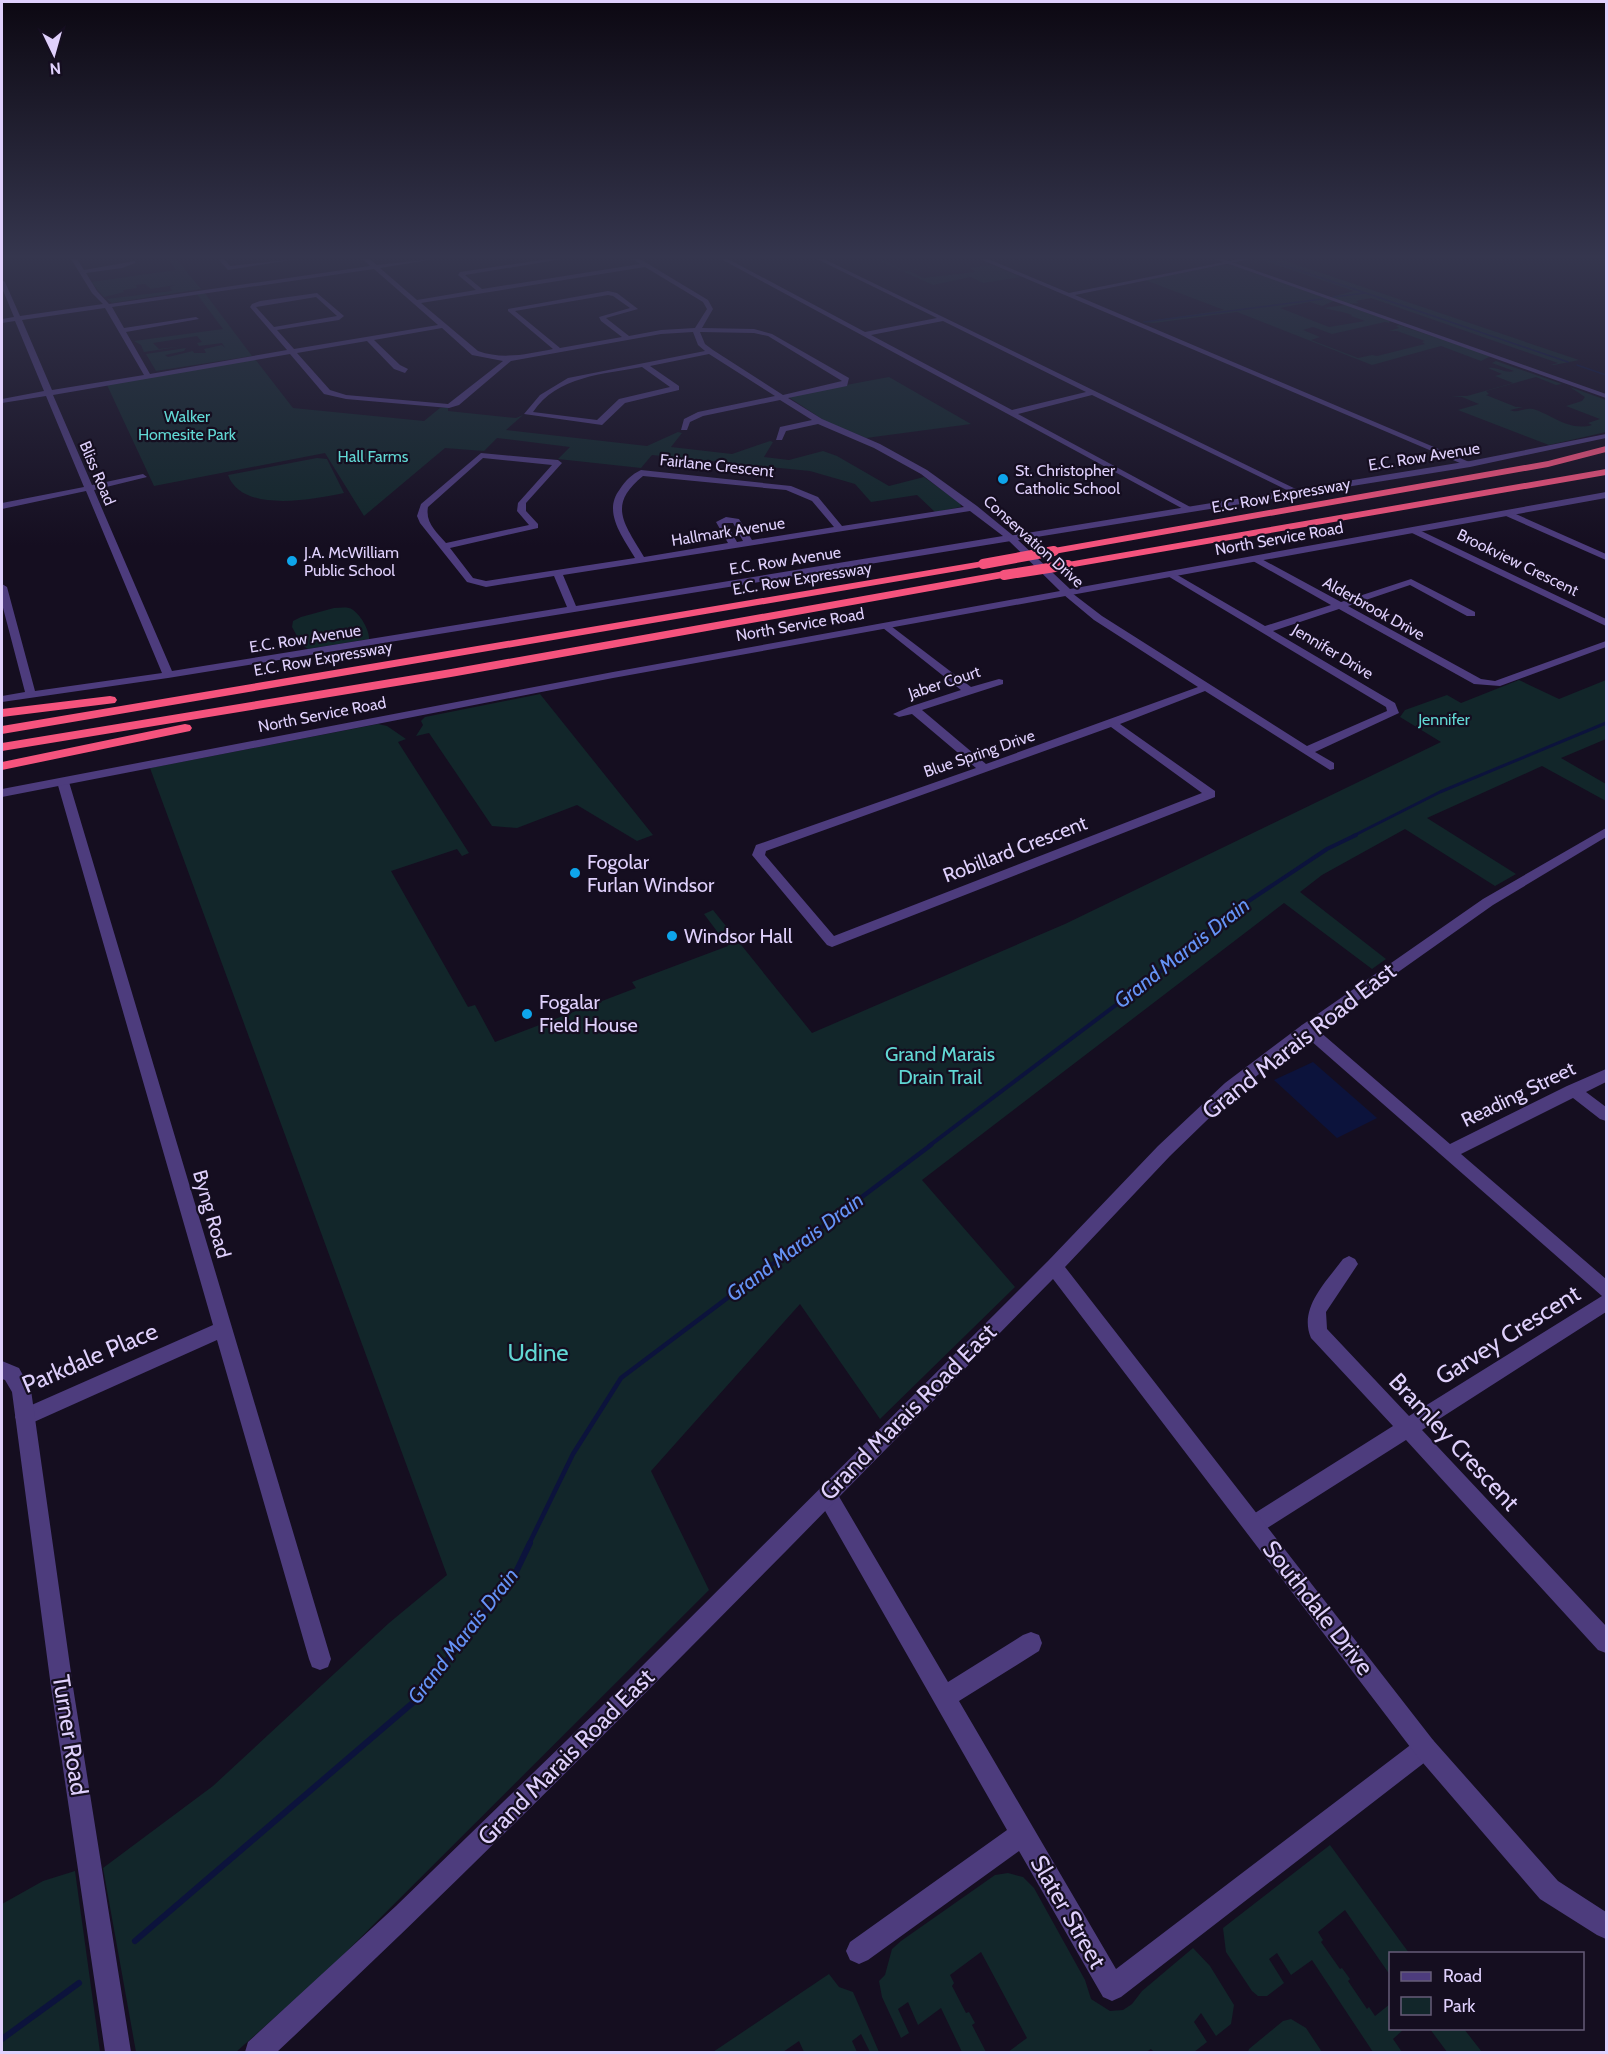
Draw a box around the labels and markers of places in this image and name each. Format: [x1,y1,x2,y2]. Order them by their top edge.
place label: St. Christopher Catholic School [1015,461,1120,498]
marker: St. Christopher Catholic School [996,472,1010,486]
place label: J.A. McWilliam Public School [303,543,399,580]
marker: J.A. McWilliam Public School [285,554,299,568]
place label: Fogolar Furlan Windsor [587,850,715,897]
marker: Fogolar Furlan Windsor [568,866,582,880]
place label: Windsor Hall [684,924,793,948]
marker: Windsor Hall [665,929,679,943]
place label: Fogalar Field House [539,990,638,1037]
marker: Fogalar Field House [520,1007,534,1021]

